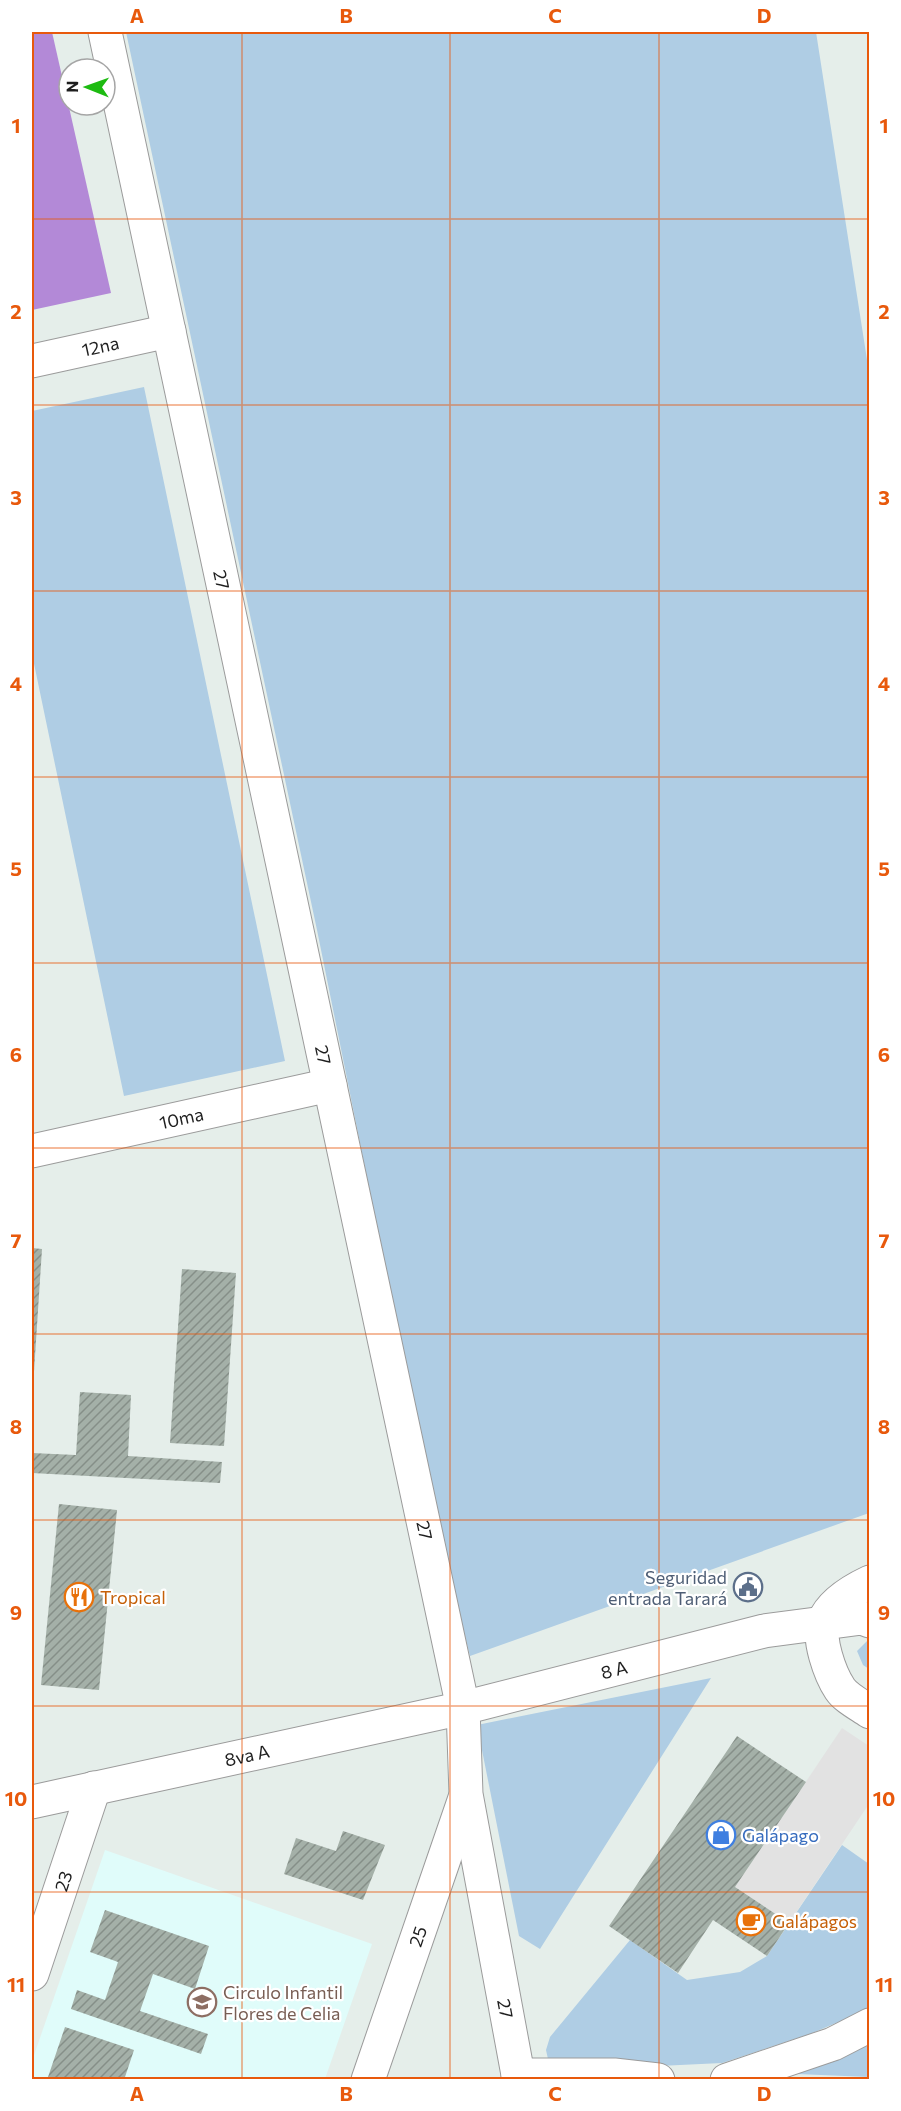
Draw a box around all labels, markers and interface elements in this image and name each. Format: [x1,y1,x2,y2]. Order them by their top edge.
text: A [130,3,144,27]
text: B [339,3,353,27]
text: C [548,3,562,27]
text: D [757,3,771,27]
north arrow [57,57,117,117]
text: N [62,81,81,93]
text: 1 [11,113,21,137]
text: 1 [879,113,889,137]
text: 2 [10,299,22,323]
text: 2 [878,299,890,323]
street label: 12na [80,331,121,361]
text: 3 [10,485,22,509]
text: 3 [878,485,890,509]
street label: 27 [209,568,235,591]
text: 4 [10,671,22,695]
text: 4 [878,671,890,695]
text: 5 [10,856,22,880]
text: 5 [878,856,890,880]
text: 6 [10,1042,22,1066]
text: 6 [878,1042,890,1066]
street label: 27 [311,1043,336,1067]
street label: 10ma [157,1102,206,1133]
text: 7 [11,1228,22,1252]
text: 7 [879,1228,890,1252]
text: 8 [10,1414,22,1438]
text: 8 [878,1414,890,1438]
street label: 27 [412,1518,438,1542]
place label: Seguridad entrada Tarará [608,1566,727,1609]
public building icon: Seguridad entrada Tarará [732,1571,764,1603]
restaurant icon: Tropical [63,1581,95,1613]
place label: Tropical [100,1586,166,1608]
text: 9 [10,1600,22,1624]
text: 9 [878,1600,890,1624]
street label: 8 A [598,1655,630,1683]
street label: 8va A [222,1740,271,1771]
text: 10 [5,1786,27,1810]
text: 10 [873,1786,895,1810]
shop icon: Galápago [705,1819,737,1851]
place label: Galápago [742,1824,819,1846]
street label: 23 [49,1868,77,1894]
cafe icon: Galápagos [735,1905,767,1937]
place label: Galápagos [772,1910,857,1932]
street label: 25 [404,1923,431,1949]
text: 11 [7,1972,25,1996]
text: 11 [875,1972,893,1996]
place label: Circulo Infantil Flores de Celia [223,1981,343,2024]
school or university icon: Circulo Infantil Flores de Celia [186,1986,218,2018]
street label: 27 [493,1997,518,2020]
text: A [130,2081,144,2105]
text: B [339,2081,353,2105]
text: C [548,2081,562,2105]
text: D [757,2081,771,2105]

